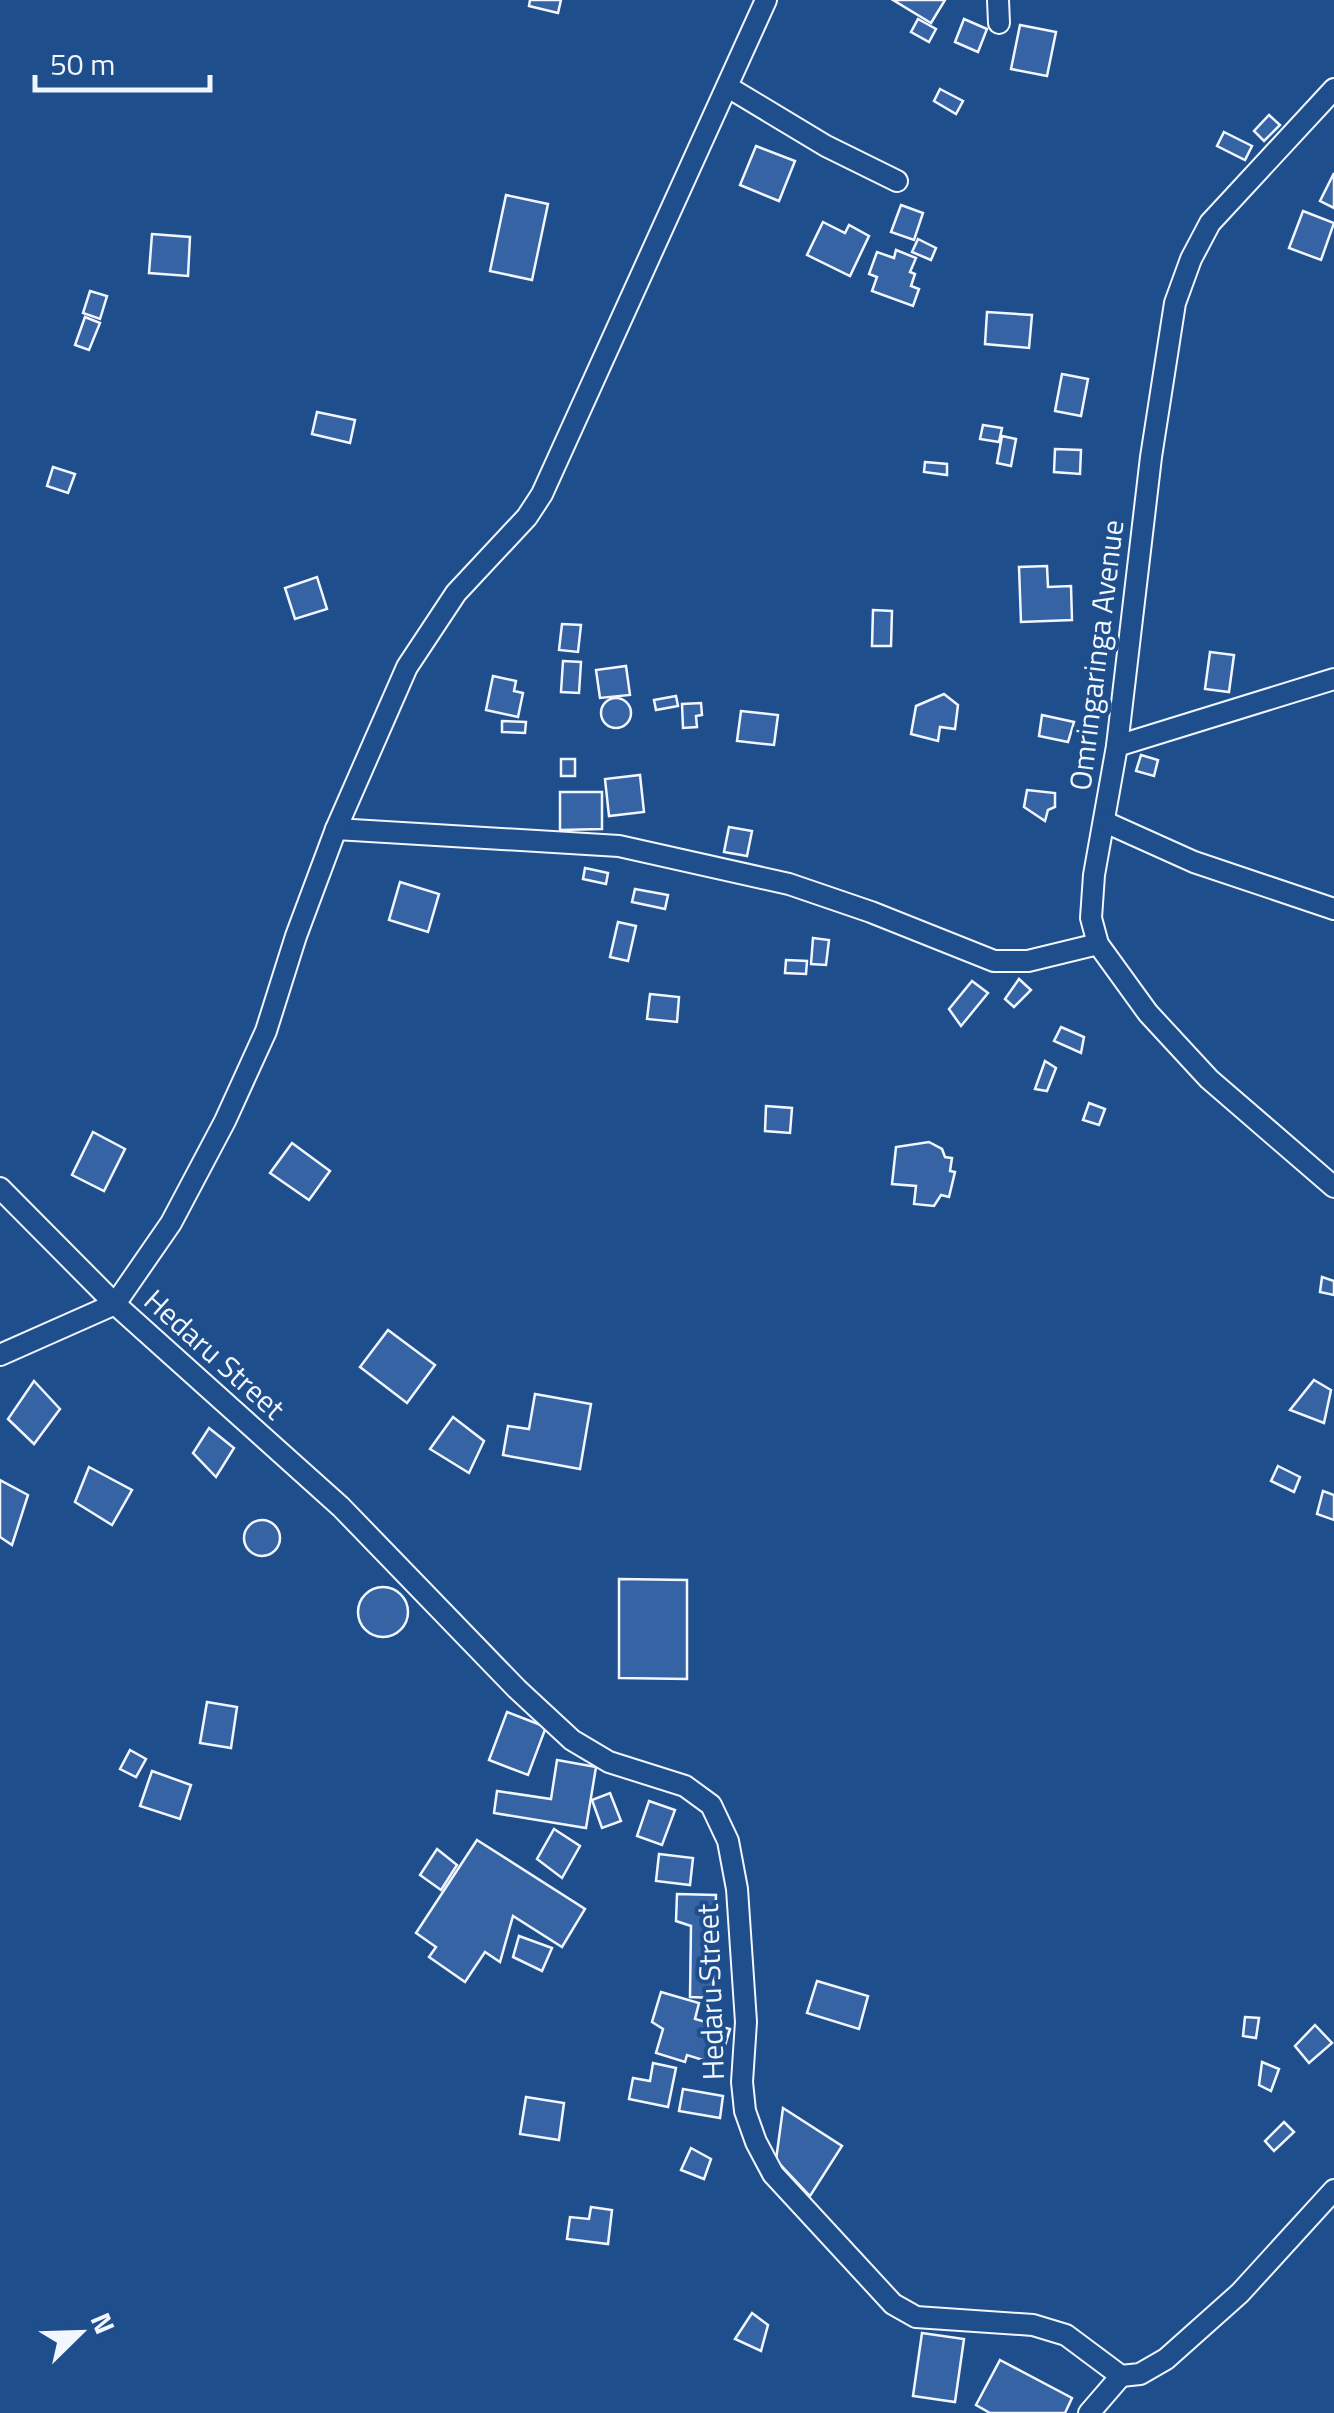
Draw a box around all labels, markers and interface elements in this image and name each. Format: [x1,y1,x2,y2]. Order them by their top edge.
scale bar [35,30,210,92]
text: 50 m [50,41,115,87]
street label: Omringaringa Avenue [1057,517,1135,793]
street label: Hedaru Street [134,1278,296,1430]
street label: Hedaru Street [684,1903,736,2081]
north arrow [30,2283,130,2383]
text: N [80,2306,127,2340]

